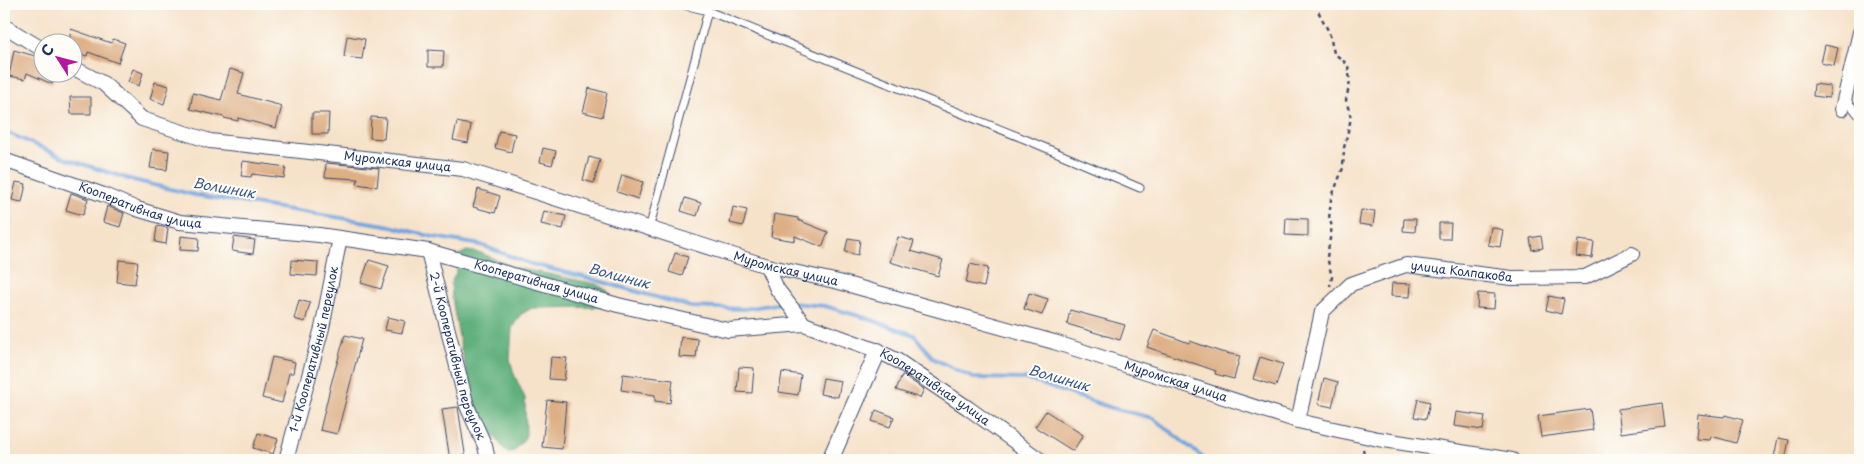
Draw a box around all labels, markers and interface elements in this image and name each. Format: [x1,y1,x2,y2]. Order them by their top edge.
north arrow [32,32,82,82]
text: С [35,40,59,60]
street label: Муромская улица [343,146,452,176]
water label: Волшник [191,172,258,204]
street label: Кооперативная улица [76,177,203,232]
street label: Муромская улица [731,246,841,290]
street label: Кооперативная улица [472,255,601,307]
street label: улица Колпакова [1410,256,1514,286]
water label: Волшник [586,257,654,294]
street label: 1-й Кооперативный переулок [284,264,342,435]
street label: 2-й Кооперативный переулок [426,270,491,443]
street label: Кооперативная улица [877,343,994,429]
street label: Муромская улица [1122,355,1230,406]
water label: Волшник [1026,359,1094,397]

